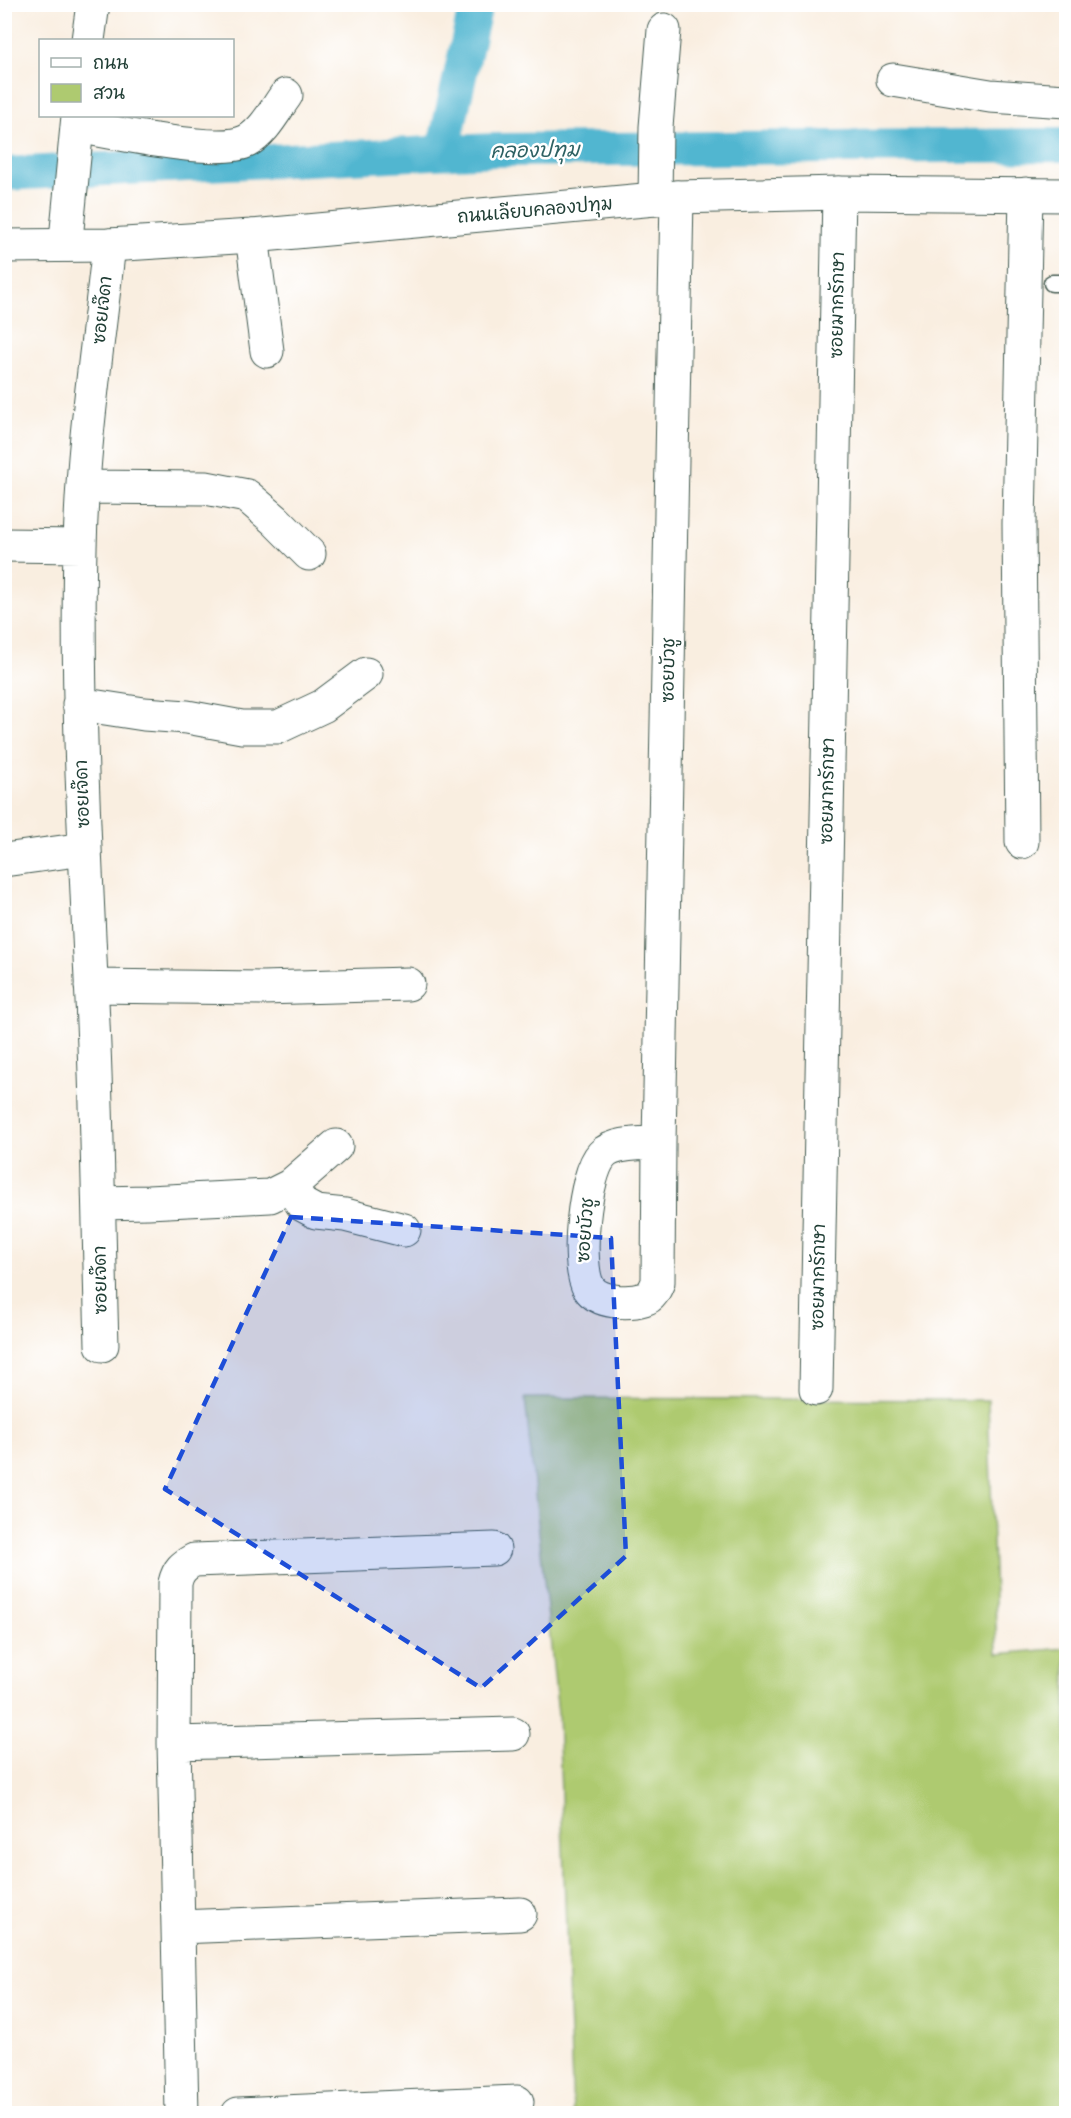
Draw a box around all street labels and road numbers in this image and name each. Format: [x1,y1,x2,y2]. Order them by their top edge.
street label: ถนนเลียบคลองปทุม [456,191,614,231]
street label: ซอยมากรักษา [825,251,849,359]
street label: ซอยเจ๊ดา [85,274,117,345]
street label: ซอยบัวชู [656,637,683,703]
street label: ซอยมากรักษา [815,737,839,845]
street label: ซอยเจ๊ดา [68,759,94,829]
street label: ซอยบัวชู [572,1197,601,1264]
street label: ซอยมากรักษา [806,1223,830,1331]
street label: ซอยเจ๊ดา [86,1245,112,1315]

